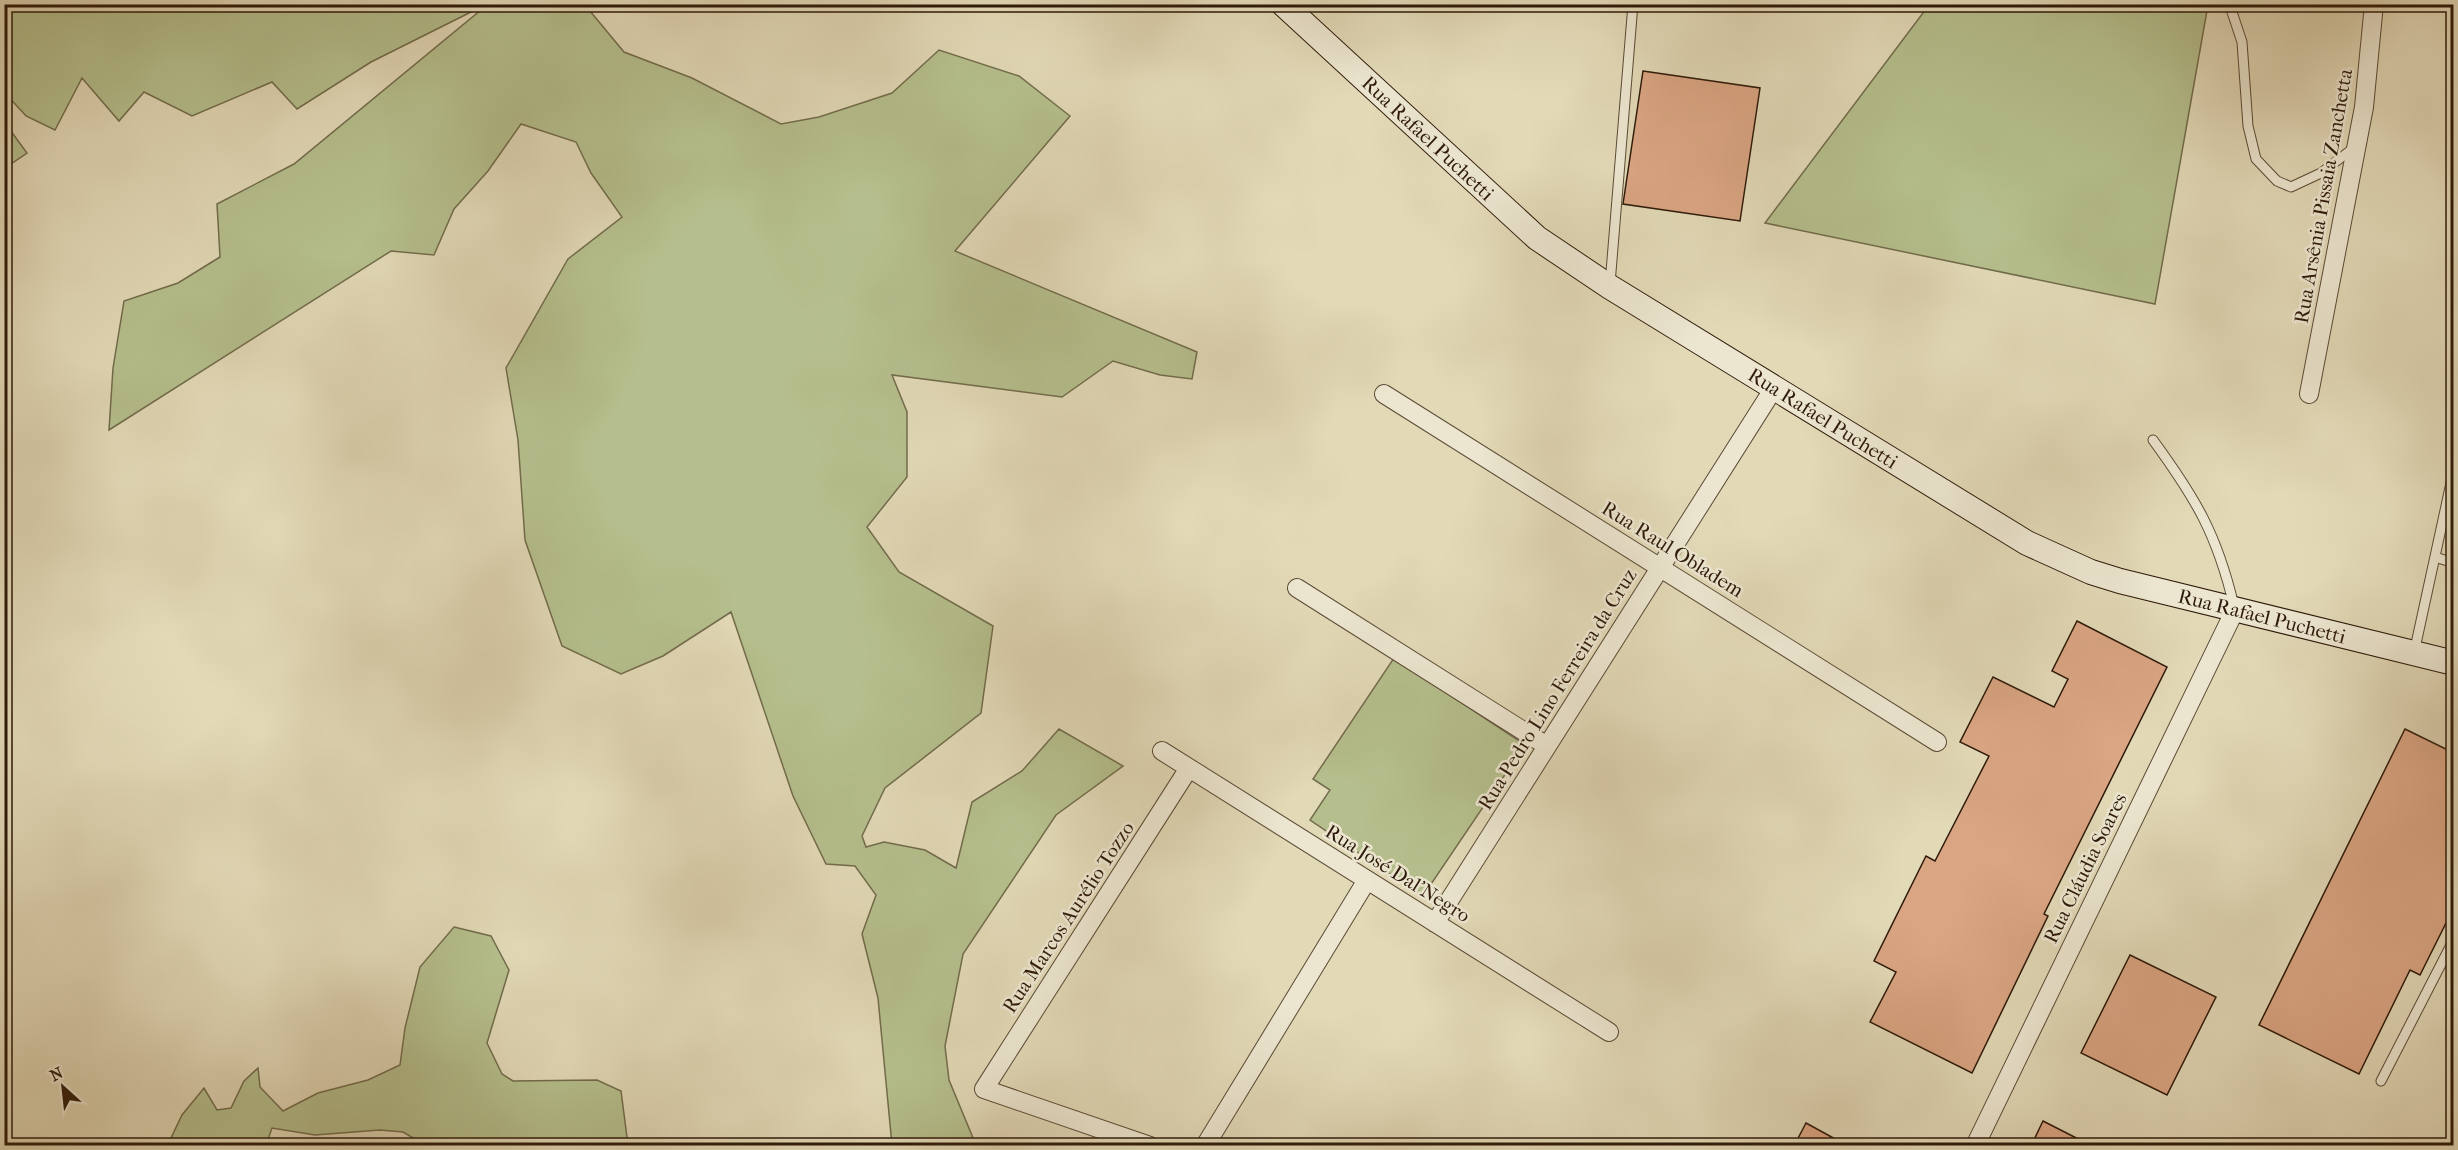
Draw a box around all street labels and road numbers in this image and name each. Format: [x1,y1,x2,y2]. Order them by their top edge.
street label: Rua Arsênia Pissaia Zanchetta [2290,66,2357,325]
street label: Rua Rafael Puchetti [1357,71,1498,205]
street label: Rua Rafael Puchetti [1744,363,1902,474]
street label: Rua Raul Obladem [1598,497,1748,602]
street label: Rua Pedro Lino Ferreira da Cruz [1473,564,1641,814]
street label: Rua Rafael Puchetti [2176,585,2348,648]
street label: Rua Cláudia Soares [2039,789,2132,947]
street label: Rua Marcos Aurélio Tozzo [998,817,1139,1017]
street label: Rua José Dal'Negro [1321,820,1474,927]

